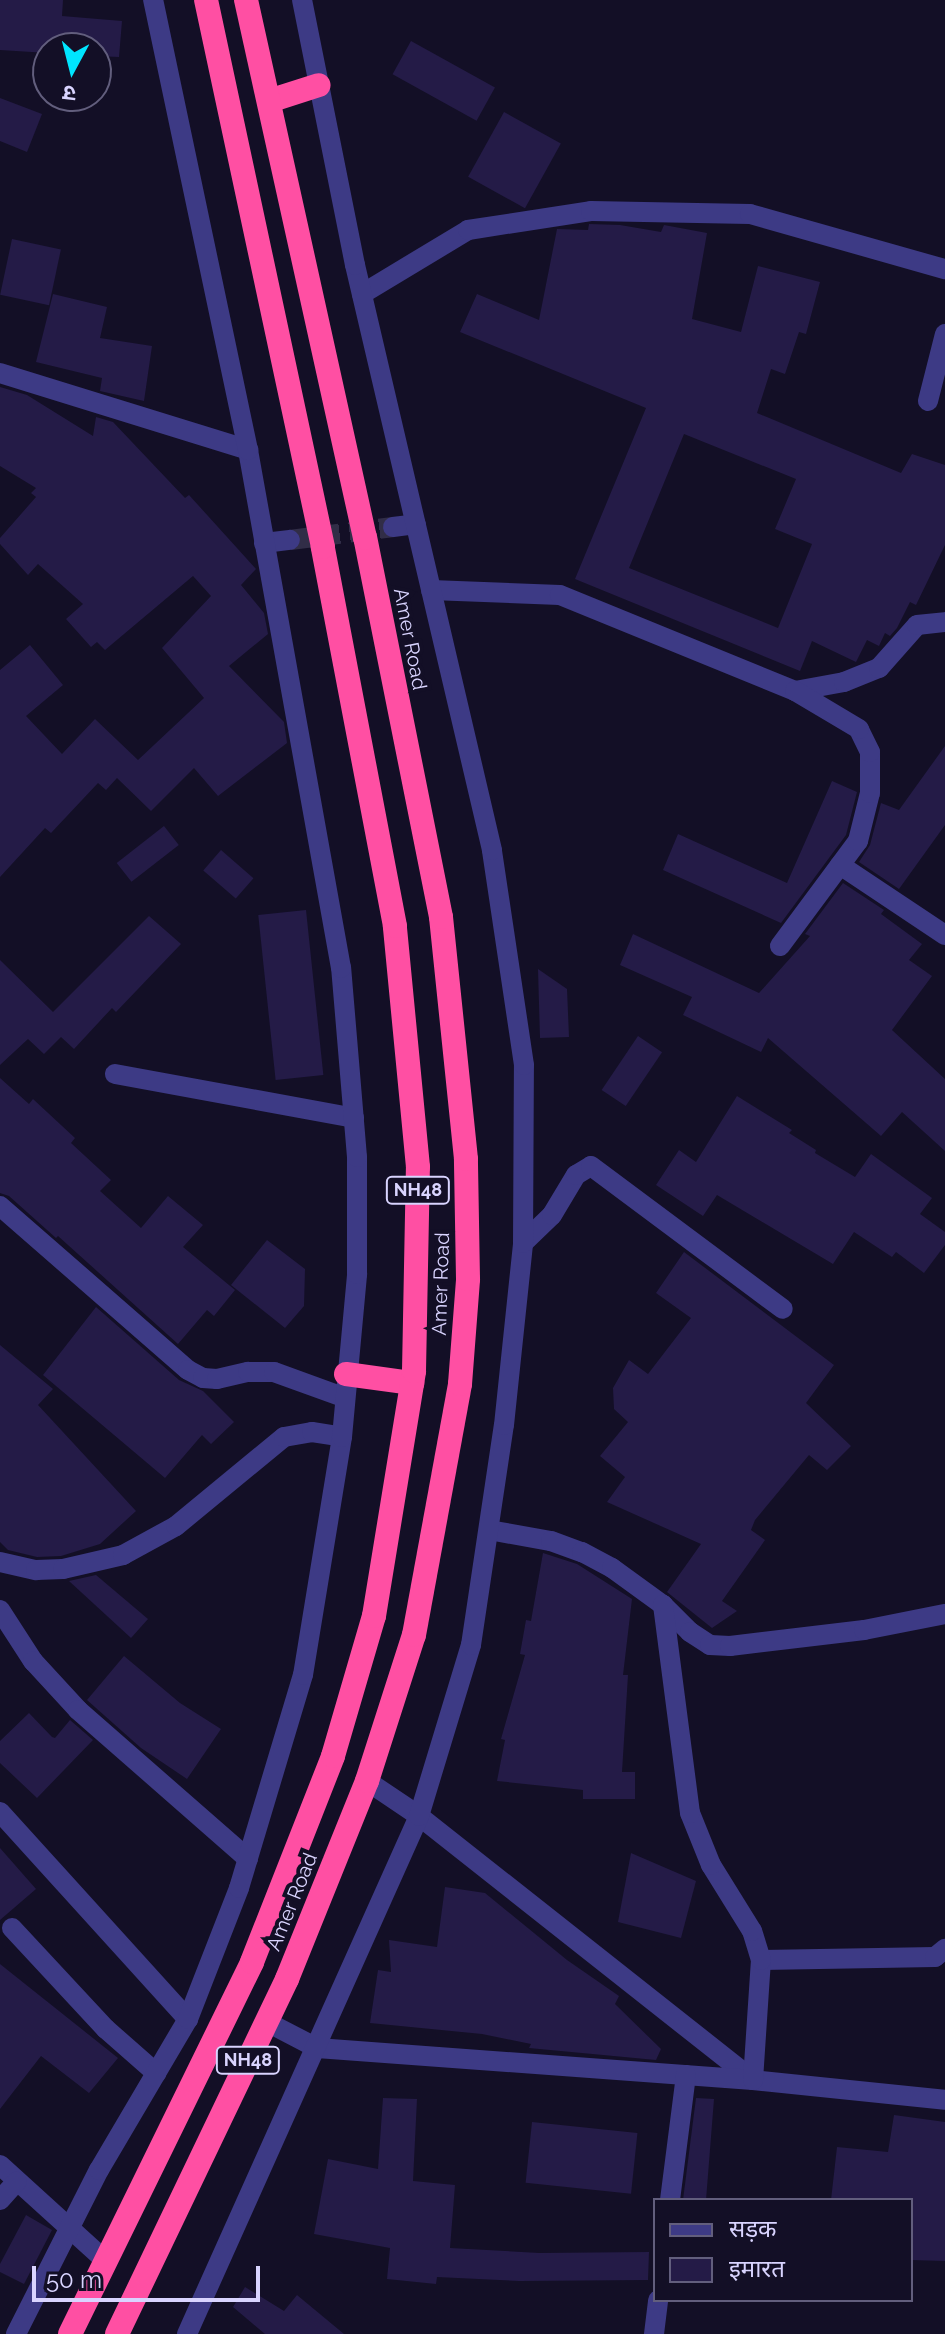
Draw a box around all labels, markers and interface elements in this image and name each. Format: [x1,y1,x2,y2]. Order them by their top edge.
north arrow [32,32,112,112]
text: उ [61,80,77,108]
street label: Amer Road [388,586,432,692]
road number: NH48 [384,1176,452,1204]
street label: Amer Road [427,1232,455,1336]
street label: Amer Road [261,1849,323,1955]
road number: NH48 [214,2046,282,2074]
legend [653,2198,913,2302]
text: सड़क [729,2214,777,2243]
scale bar [36,2250,264,2300]
text: इमारत [729,2254,785,2283]
text: 50 m [46,2265,102,2294]

